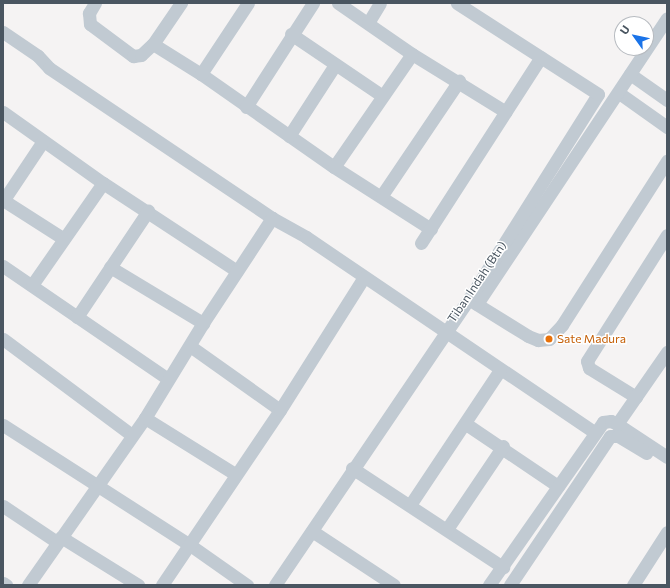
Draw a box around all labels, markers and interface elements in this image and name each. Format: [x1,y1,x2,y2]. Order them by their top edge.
north arrow [614,16,654,56]
text: U [617,23,632,37]
street label: Tiban Indah (Btn) [445,239,509,325]
place label: Sate Madura [557,332,626,346]
marker: Sate Madura [544,334,554,344]

